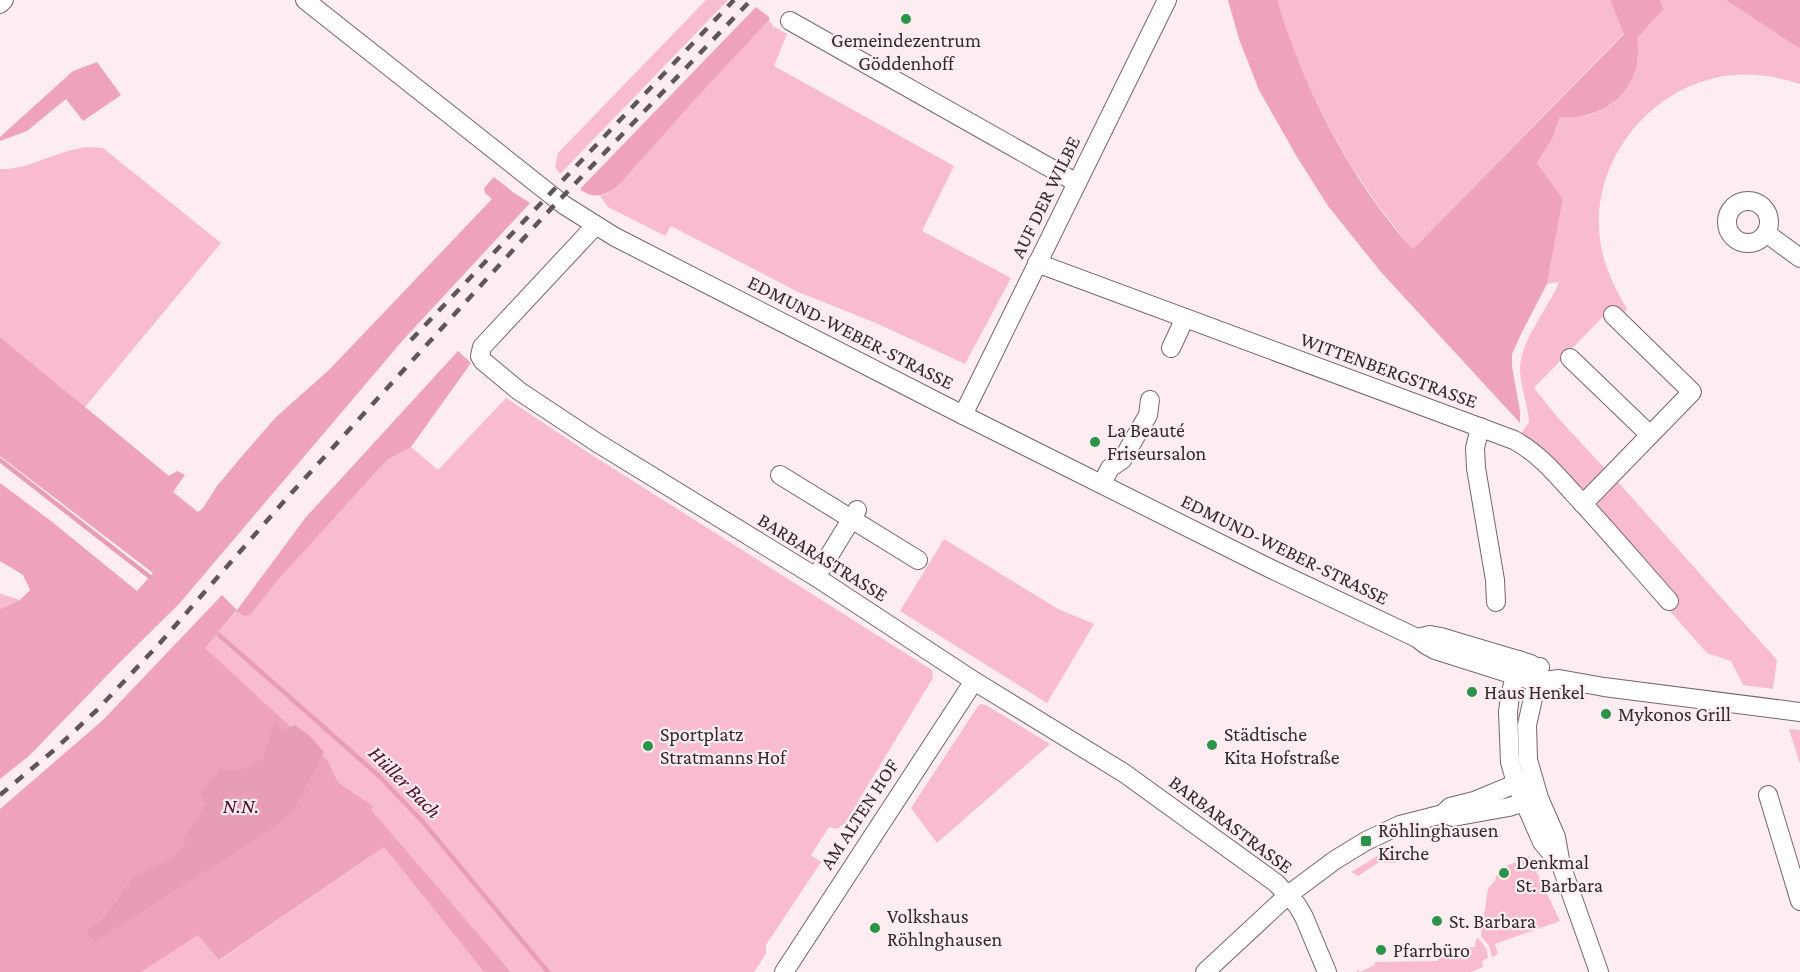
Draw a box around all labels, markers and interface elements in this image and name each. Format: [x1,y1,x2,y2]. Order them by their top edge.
marker: Gemeindezentrum Göddenhoff [899,12,913,26]
place label: Gemeindezentrum Göddenhoff [831,29,981,74]
street label: AUF DER WILBE [1006,132,1084,262]
street label: EDMUND-WEBER-STRASSE [744,270,958,394]
street label: WITTENBERGSTRASSE [1297,328,1481,412]
place label: La Beauté Friseursalon [1107,419,1207,464]
marker: La Beauté Friseursalon [1088,435,1102,449]
street label: EDMUND-WEBER-STRASSE [1178,489,1392,609]
street label: BARBARASTRASSE [754,508,892,606]
place label: Haus Henkel [1484,681,1585,703]
marker: Haus Henkel [1465,685,1479,699]
place label: Mykonos Grill [1618,703,1731,726]
marker: Mykonos Grill [1599,707,1613,721]
place label: Sportplatz Stratmanns Hof [660,723,787,768]
place label: Städtische Kita Hofstraße [1224,723,1340,768]
marker: Städtische Kita Hofstraße [1205,738,1219,752]
marker: Sportplatz Stratmanns Hof [641,739,655,753]
water label: Hüller Bach [364,741,446,823]
street label: AM ALTEN HOF [815,755,903,873]
street label: BARBARASTRASSE [1165,770,1297,878]
water label: N.N. [223,794,259,818]
place label: Röhlinghausen Kirche [1378,819,1499,864]
marker: Röhlinghausen Kirche [1359,834,1373,848]
place label: Denkmal St. Barbara [1516,851,1603,896]
marker: Denkmal St. Barbara [1497,866,1511,880]
place label: Volkshaus Röhlnghausen [887,905,1002,951]
place label: St. Barbara [1449,910,1536,932]
marker: St. Barbara [1430,914,1444,928]
marker: Volkshaus Röhlnghausen [868,921,882,935]
place label: Pfarrbüro [1393,939,1470,961]
marker: Pfarrbüro [1374,943,1388,957]

